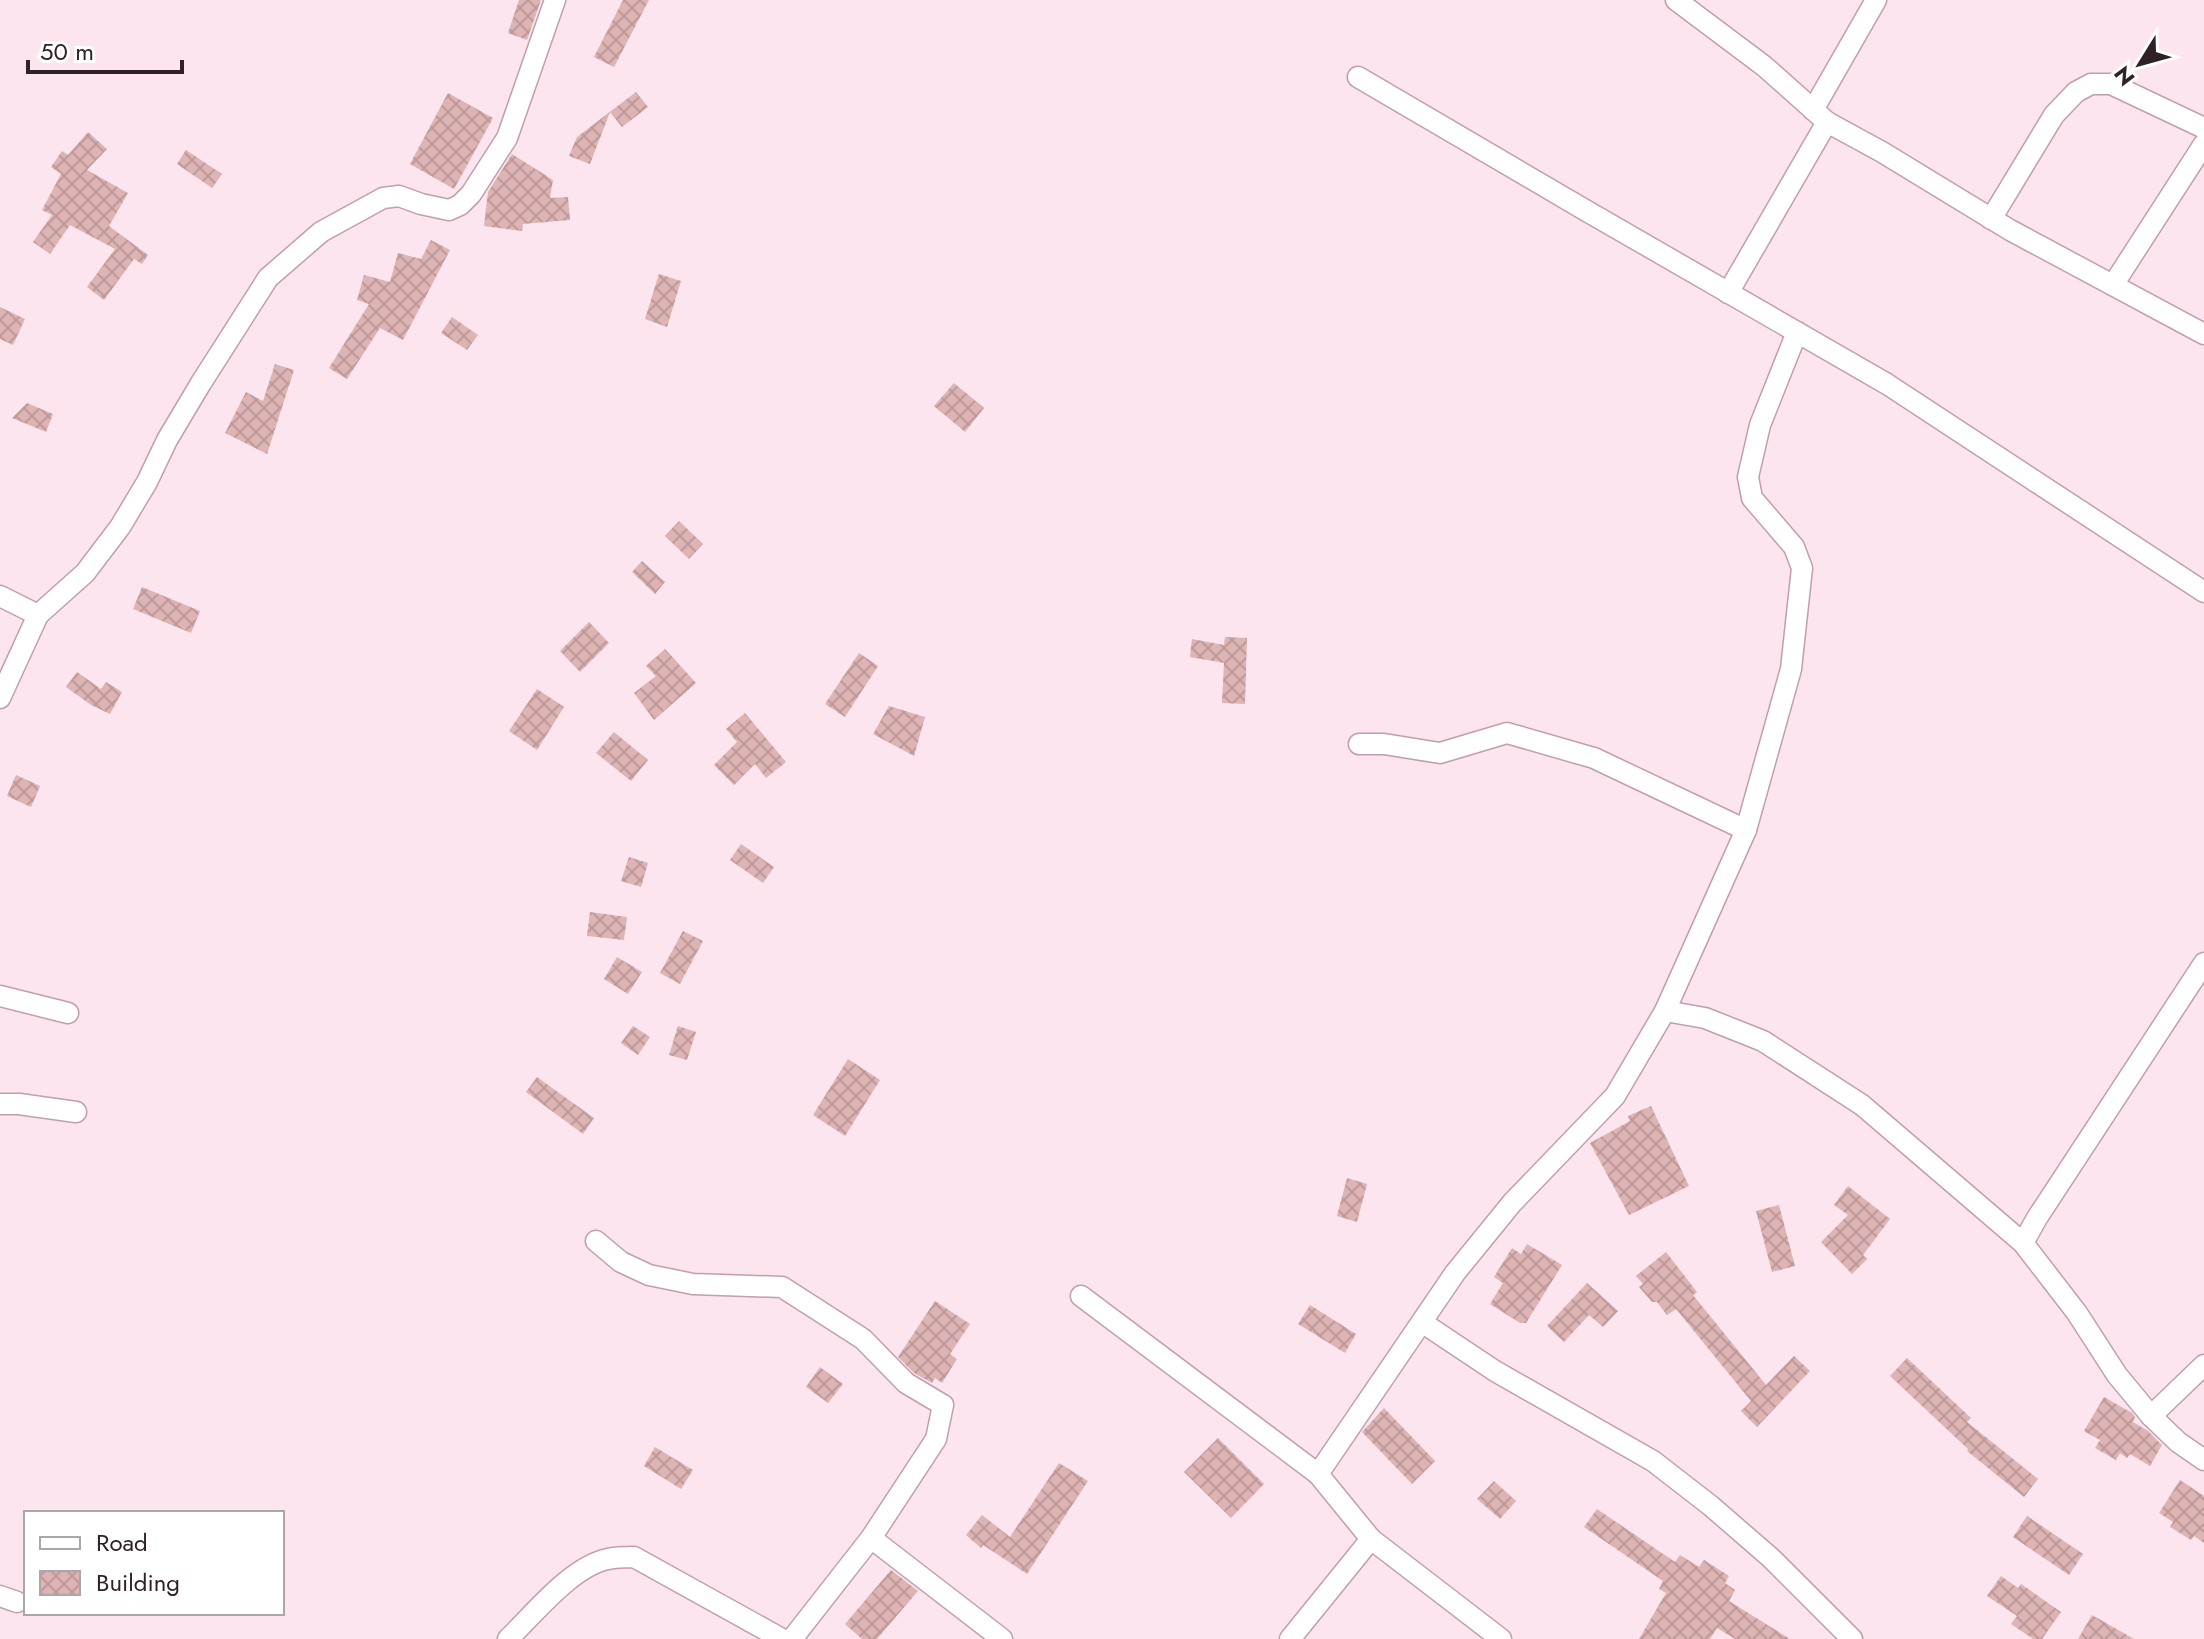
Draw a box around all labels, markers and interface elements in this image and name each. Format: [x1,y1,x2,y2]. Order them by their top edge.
scale bar [28,24,182,74]
north arrow [2100,24,2180,104]
text: 50 m [40,34,94,69]
text: N [2106,59,2142,93]
legend [24,1511,284,1615]
text: Road [96,1525,148,1560]
text: Building [96,1565,180,1600]

